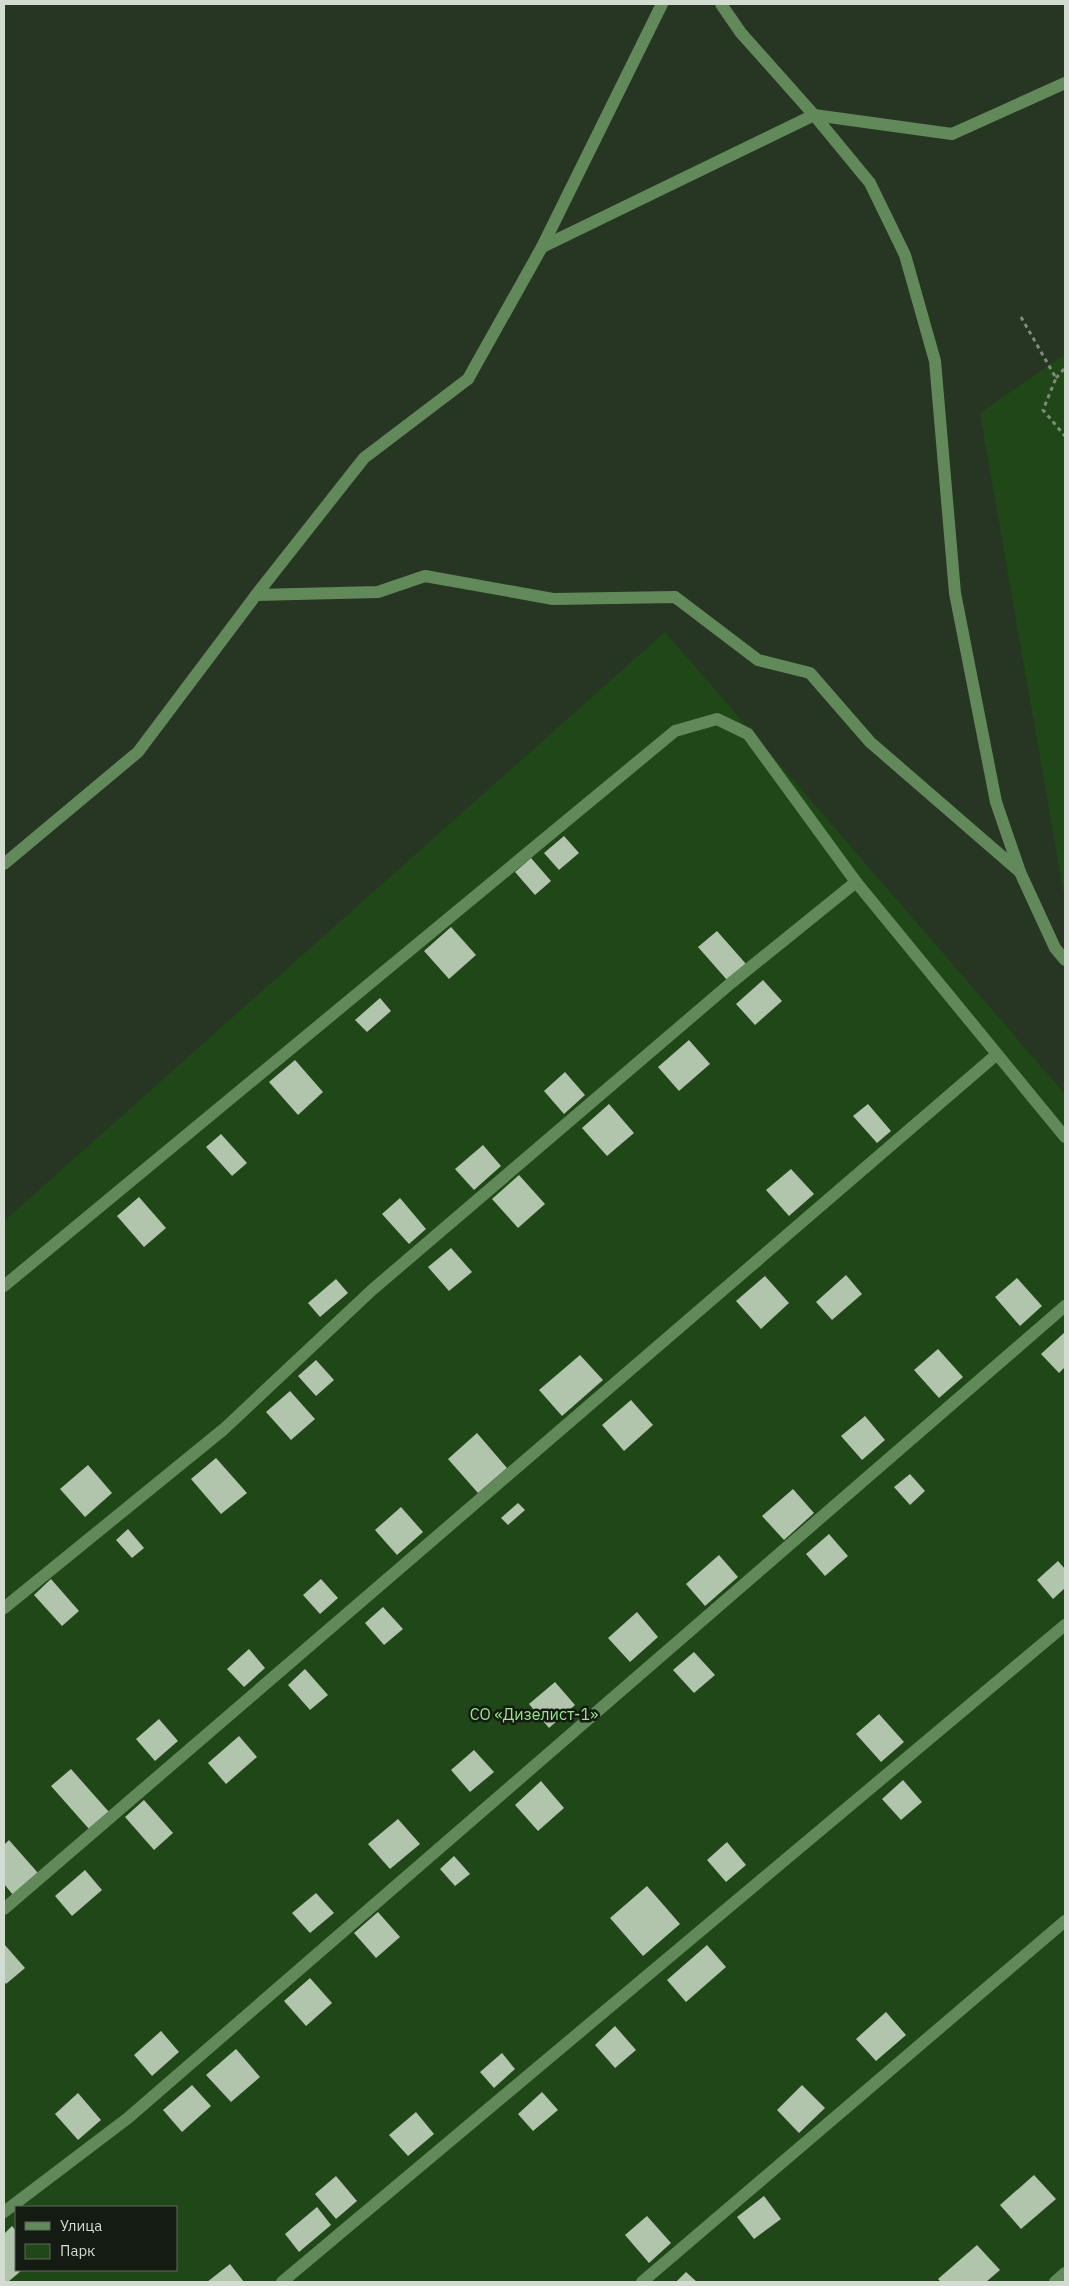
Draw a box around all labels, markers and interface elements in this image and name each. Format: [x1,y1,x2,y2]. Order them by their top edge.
park label: СО «Дизелист-1» [470,1704,598,1724]
legend [15,2206,178,2271]
text: Улица [60,2216,102,2235]
text: Парк [60,2241,95,2260]

